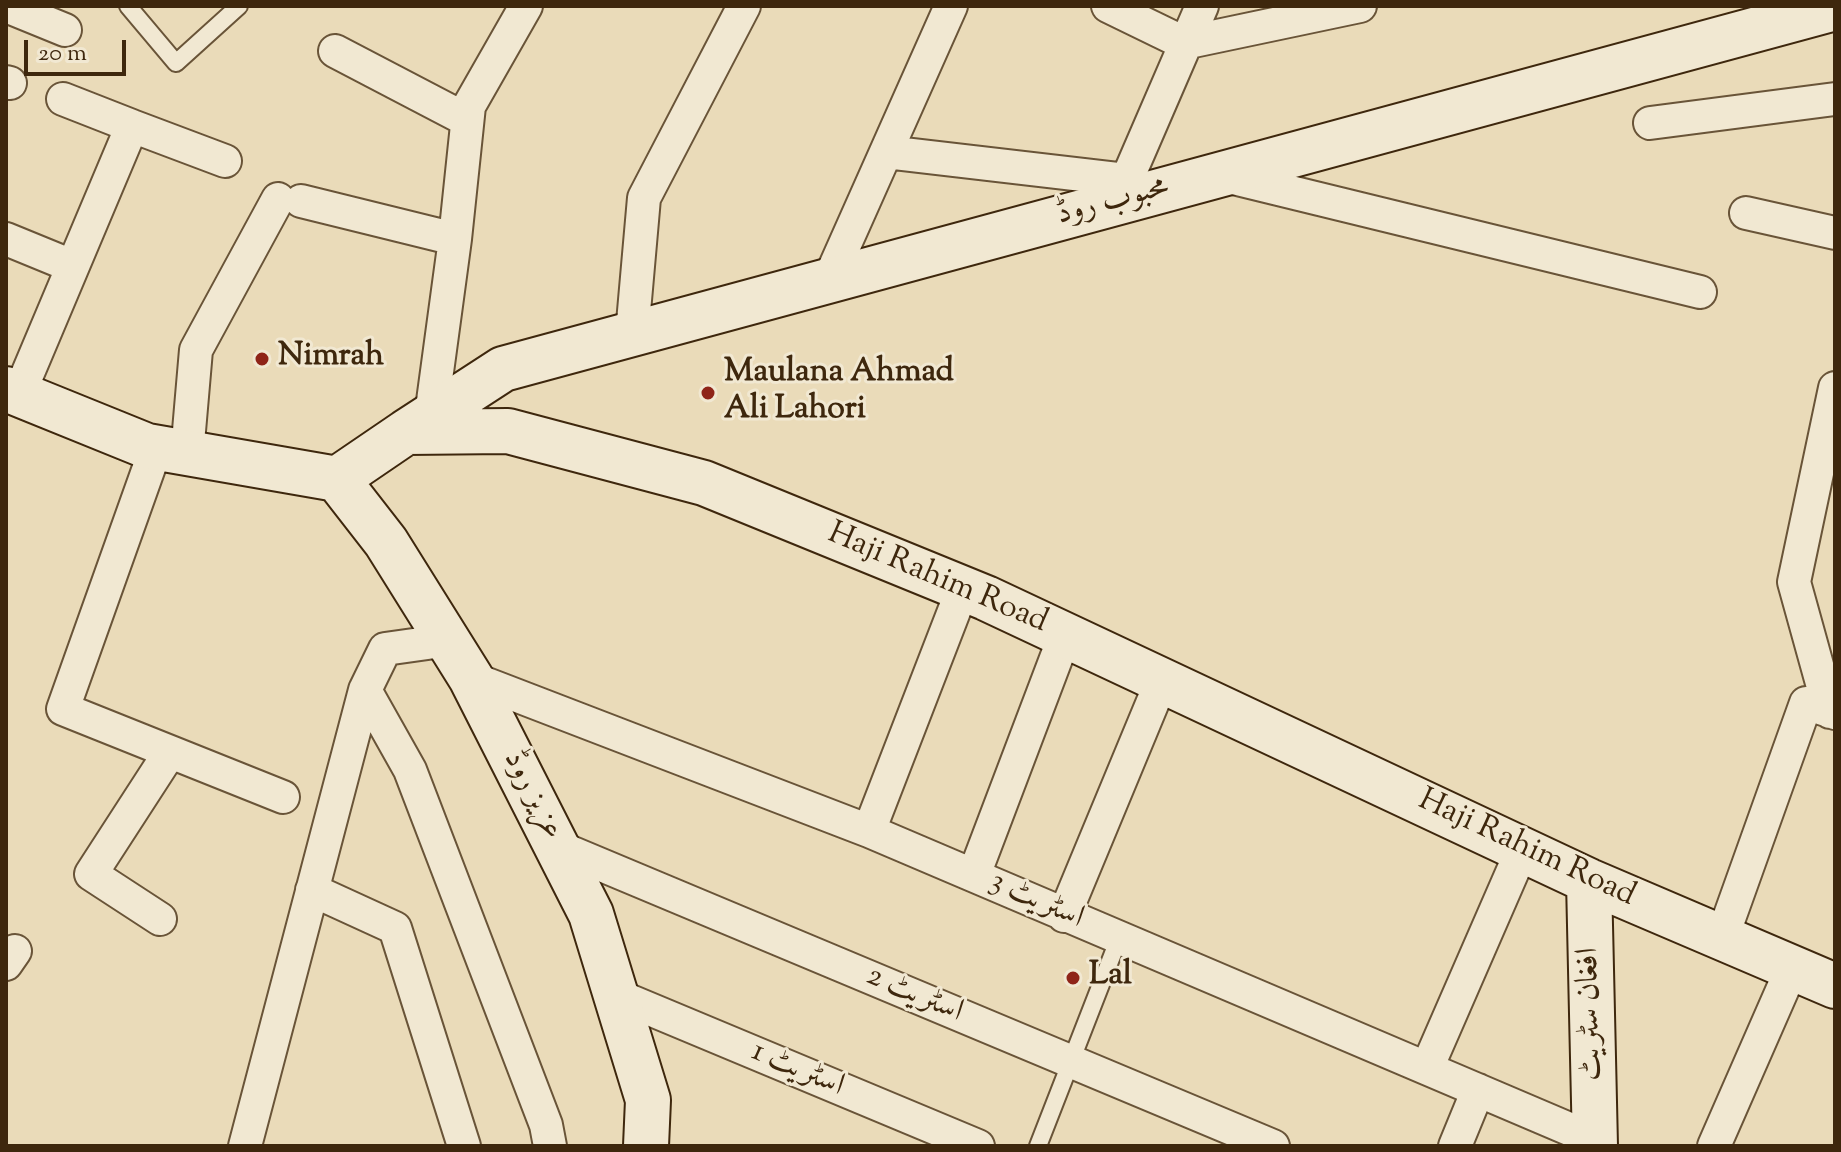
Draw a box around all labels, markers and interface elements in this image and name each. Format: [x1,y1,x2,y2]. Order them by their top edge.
scale bar [28,24,130,74]
text: 20 m [38,37,87,71]
street label: محبوب روڈ [1053,170,1173,236]
place label: Nimrah [278,340,384,378]
marker: Nimrah [253,350,271,368]
place label: Maulana Ahmad Ali Lahori [724,356,954,431]
marker: Maulana Ahmad Ali Lahori [699,384,717,402]
street label: Haji Rahim Road [821,516,1053,644]
street label: عزیز روڈ [492,745,570,847]
street label: Haji Rahim Road [1411,783,1641,917]
street label: اسٹریٹ 3 [983,864,1089,940]
street label: افغان سٹریٹ [1572,947,1612,1081]
street label: اسٹریٹ 2 [860,959,968,1033]
place label: Lal [1089,959,1132,997]
marker: Lal [1064,969,1082,987]
street label: اسٹریٹ 1 [745,1034,849,1108]

